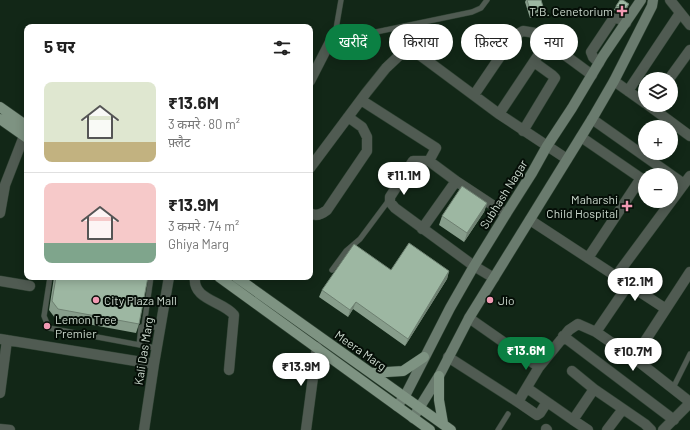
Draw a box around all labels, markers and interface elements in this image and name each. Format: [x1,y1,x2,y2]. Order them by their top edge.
place label: T.B. Cenetorium [529,4,613,18]
marker: T.B. Cenetorium [616,5,628,17]
chip: खरीदें [325,24,381,60]
chip: किराया [389,24,453,60]
chip: फ़िल्टर [461,24,522,60]
chip: नया [530,24,578,60]
text: 5 घर [44,36,75,56]
icon: filters [271,37,293,59]
map controls [638,72,678,208]
button: layers [638,72,678,112]
text: ₹13.6M [168,92,219,112]
icon: home [76,98,124,146]
text: 3 कमरे · 80 m² [168,116,240,132]
button: + [638,120,678,160]
text: फ़्लैट [168,134,191,150]
street label: Subhash Nagar [476,157,530,231]
pin: ₹11.1M [371,162,437,196]
text: ₹11.1M [387,167,421,183]
button: − [638,168,678,208]
place label: Maharshi Child Hospital [546,192,618,220]
text: ₹13.9M [168,194,219,214]
icon: home [76,199,124,247]
marker: Maharshi Child Hospital [621,200,633,212]
text: 3 कमरे · 74 m² [168,218,239,234]
text: Ghiya Marg [168,236,229,252]
pin: ₹12.1M [602,268,668,302]
text: ₹12.1M [617,273,653,289]
place label: City Plaza Mall [104,293,177,307]
place label: Jio [498,293,515,307]
marker: City Plaza Mall [91,295,101,305]
marker: Jio [485,295,495,305]
place label: Lemon Tree Premier [55,312,117,340]
street label: Kali Das Marg [131,316,155,386]
marker: Lemon Tree Premier [42,321,52,331]
street label: Meera Marg [333,327,389,373]
pin: ₹13.6M [493,337,559,371]
pin: ₹10.7M [600,338,666,372]
text: ₹13.6M [507,342,545,358]
text: ₹10.7M [614,343,652,359]
pin: ₹13.9M [268,353,334,387]
text: ₹13.9M [282,358,320,374]

